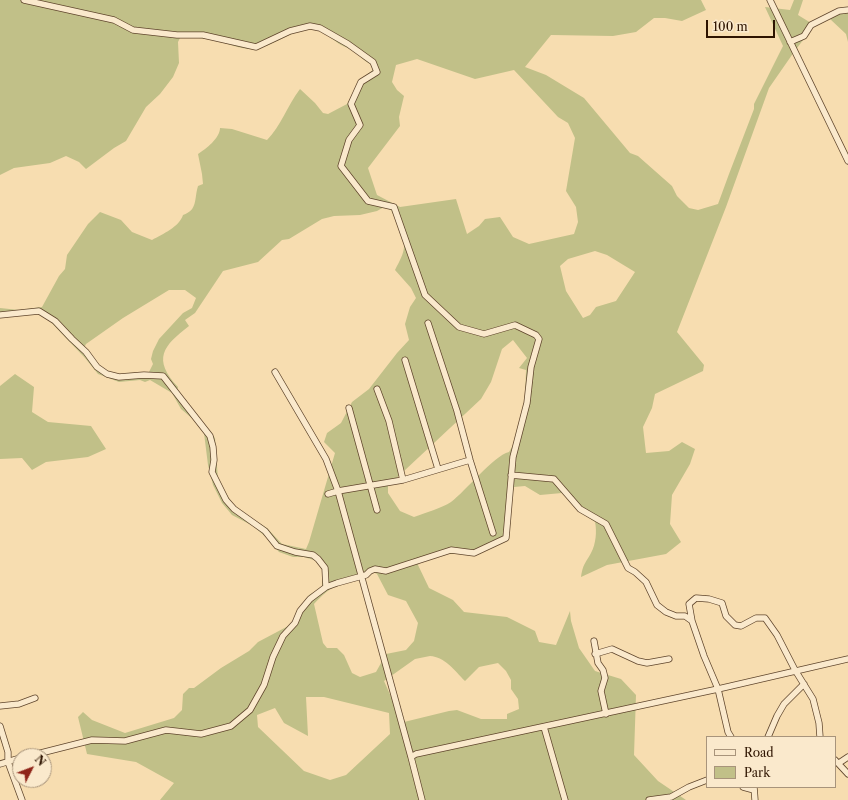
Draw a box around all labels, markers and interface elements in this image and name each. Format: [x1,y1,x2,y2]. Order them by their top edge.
scale bar [708,12,777,38]
text: 100 m [713,19,748,34]
legend [706,736,836,788]
text: Road [744,745,774,760]
north arrow [12,748,52,788]
text: N [32,752,49,769]
text: Park [744,765,770,780]

